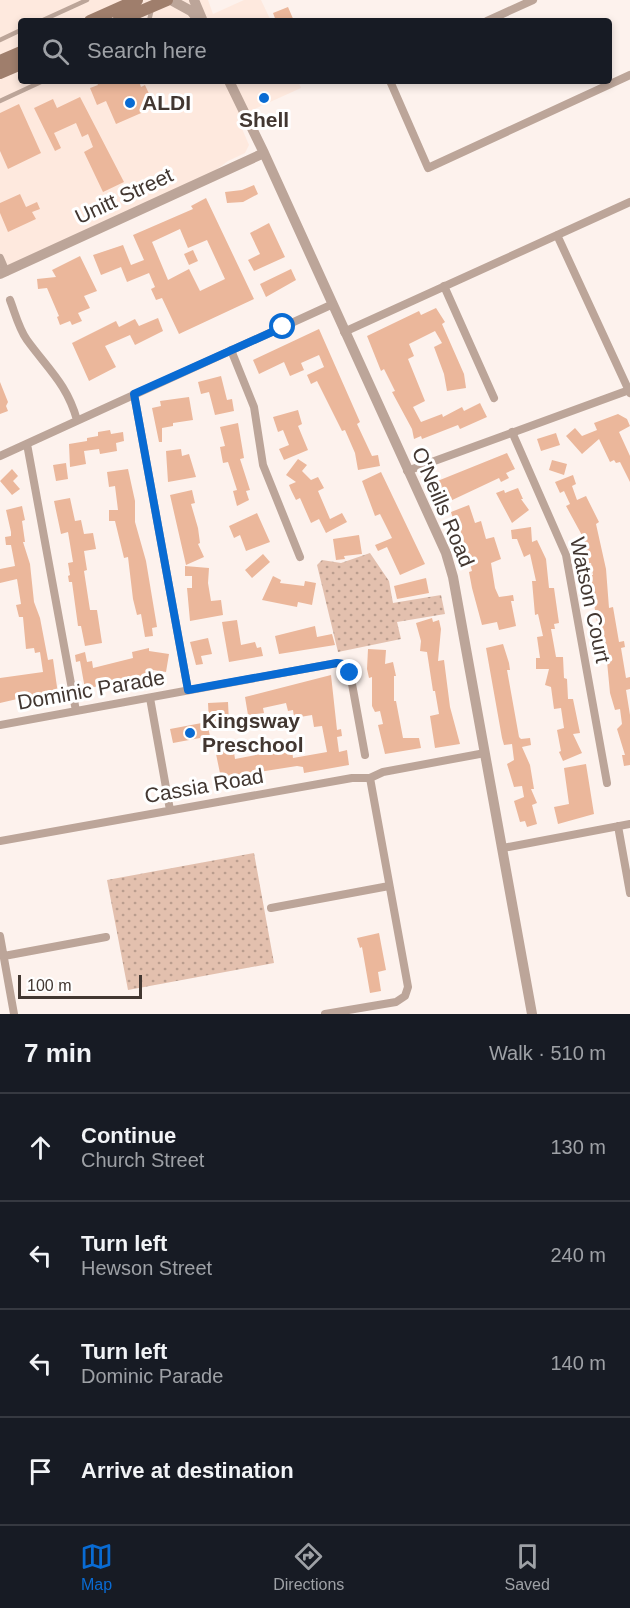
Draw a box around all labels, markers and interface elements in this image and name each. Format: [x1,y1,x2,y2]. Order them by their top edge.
search box [18,18,612,84]
icon: search [39,35,72,68]
text: Search here [87,38,207,63]
place label: ALDI [142,91,191,114]
marker: Shell [257,91,271,105]
marker: ALDI [123,96,137,110]
place label: Shell [239,108,289,131]
street label: Unitt Street [71,163,176,228]
route start [269,313,295,339]
street label: O'Neills Road [408,444,479,570]
street label: Watson Court [566,535,615,665]
route end [336,659,362,685]
street label: Dominic Parade [15,665,166,714]
place label: Kingsway Preschool [202,709,304,756]
marker: Kingsway Preschool [183,726,197,740]
street label: Cassia Road [143,764,265,807]
scale bar [18,972,142,1000]
text: 100 m [27,977,71,994]
text: 7 min [24,1038,92,1068]
text: Walk · 510 m [489,1042,606,1064]
text: Continue [81,1123,176,1148]
icon: ahead [24,1131,57,1164]
text: 130 m [550,1136,606,1158]
text: Church Street [81,1149,204,1171]
text: Turn left [81,1231,167,1256]
icon: left [24,1239,57,1272]
text: 240 m [550,1244,606,1266]
text: Hewson Street [81,1257,212,1279]
text: Turn left [81,1339,167,1364]
icon: left [24,1347,57,1380]
text: 140 m [550,1352,606,1374]
text: Dominic Parade [81,1365,223,1387]
icon: arrive [24,1455,57,1488]
text: Arrive at destination [81,1458,294,1483]
tab: Map [80,1540,113,1594]
tab: Directions [273,1540,344,1594]
tab: Saved [505,1540,550,1594]

